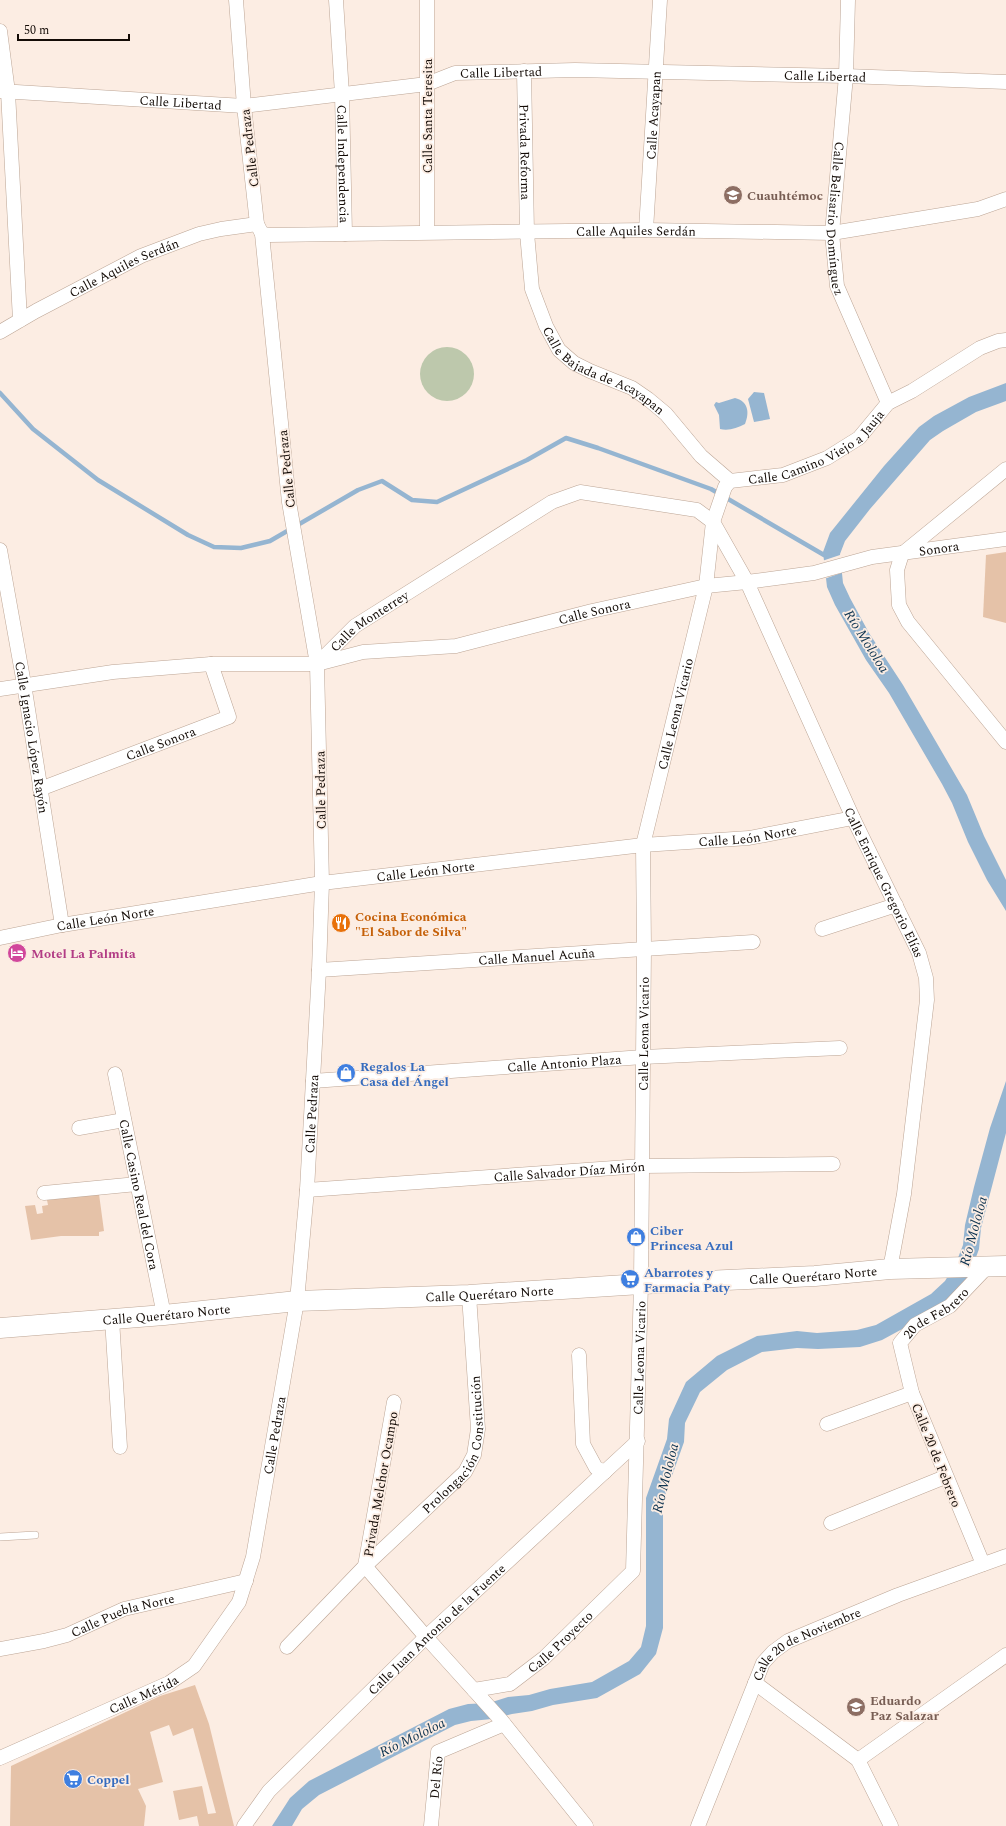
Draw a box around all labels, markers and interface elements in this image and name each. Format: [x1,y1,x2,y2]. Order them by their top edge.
scale bar [18,16,129,42]
text: 50 m [24,21,49,40]
street label: Calle Santa Teresita [418,58,438,173]
street label: Calle Libertad [460,62,543,84]
street label: Calle Libertad [784,66,867,88]
street label: Calle Acayapan [641,70,667,160]
street label: Calle Libertad [139,91,222,116]
street label: Calle Independencia [331,104,354,224]
street label: Privada Reforma [514,104,535,201]
street label: Calle Pedraza [235,107,265,188]
street label: Calle Belisario Domínguez [821,141,849,299]
school or university icon: Cuauhtémoc [722,184,744,206]
place label: Cuauhtémoc [747,186,823,206]
street label: Calle Aquiles Serdán [576,221,696,242]
street label: Calle Aquiles Serdán [66,233,182,303]
street label: Calle Bajada de Acayapan [537,323,669,420]
street label: Calle Camino Viejo a Jauja [747,405,890,490]
street label: Calle Pedraza [273,428,301,509]
street label: Sonora [918,536,961,562]
street label: Calle Monterrey [326,585,413,657]
street label: Calle Sonora [556,594,633,630]
water label: Río Mololoa [839,605,894,677]
street label: Calle Leona Vicario [653,656,699,772]
street label: Calle Ignacio López Rayón [9,660,53,815]
street label: Calle Sonora [123,721,199,766]
street label: Calle Pedraza [310,750,332,829]
street label: Calle Enrique Gregorio Elías [838,804,929,960]
street label: Calle León Norte [698,820,798,852]
street label: Calle León Norte [375,856,476,887]
street label: Calle León Norte [55,901,156,937]
place label: Cocina Económica "El Sabor de Silva" [355,907,467,942]
restaurant icon: Cocina Económica "El Sabor de Silva" [330,912,352,934]
hotel icon: Motel La Palmita [6,942,28,964]
street label: Calle Manuel Acuña [478,943,596,971]
place label: Motel La Palmita [31,944,136,964]
street label: Calle Leona Vicario [634,977,655,1091]
street label: Calle Antonio Plaza [506,1050,623,1078]
place label: Regalos La Casa del Ángel [360,1057,449,1092]
shop icon: Regalos La Casa del Ángel [335,1062,357,1084]
street label: Calle Pedraza [300,1073,324,1154]
street label: Calle Casino Real del Cora [113,1118,164,1273]
street label: Calle Salvador Díaz Mirón [493,1157,646,1188]
water label: Río Mololoa [954,1194,993,1268]
place label: Ciber Princesa Azul [650,1221,733,1256]
shop icon: Ciber Princesa Azul [625,1226,647,1248]
street label: Calle Querétaro Norte [749,1261,878,1290]
place label: Abarrotes y Farmacia Paty [644,1263,731,1298]
supermarket icon: Abarrotes y Farmacia Paty [619,1268,641,1290]
street label: Calle Querétaro Norte [425,1281,554,1308]
street label: 20 de Febrero [899,1283,974,1344]
street label: Calle Querétaro Norte [102,1299,231,1331]
street label: Calle Leona Vicario [628,1301,652,1415]
street label: Prolongación Constitución [418,1375,489,1519]
street label: Calle Pedraza [258,1394,292,1476]
street label: Calle 20 de Febrero [906,1400,966,1510]
street label: Privada Melchor Ocampo [358,1410,404,1558]
water label: Río Mololoa [647,1441,684,1515]
street label: Calle Juan Antonio de la Fuente [364,1559,510,1700]
street label: Calle Puebla Norte [68,1589,177,1643]
street label: Calle 20 de Noviembre [748,1603,864,1684]
street label: Calle Proyecto [523,1606,598,1678]
street label: Calle Mérida [106,1670,183,1720]
place label: Eduardo Paz Salazar [870,1691,939,1726]
school or university icon: Eduardo Paz Salazar [845,1696,867,1718]
water label: Río Mololoa [376,1712,449,1763]
street label: Del Río [425,1755,449,1800]
supermarket icon: Coppel [62,1768,84,1790]
place label: Coppel [87,1770,130,1790]

